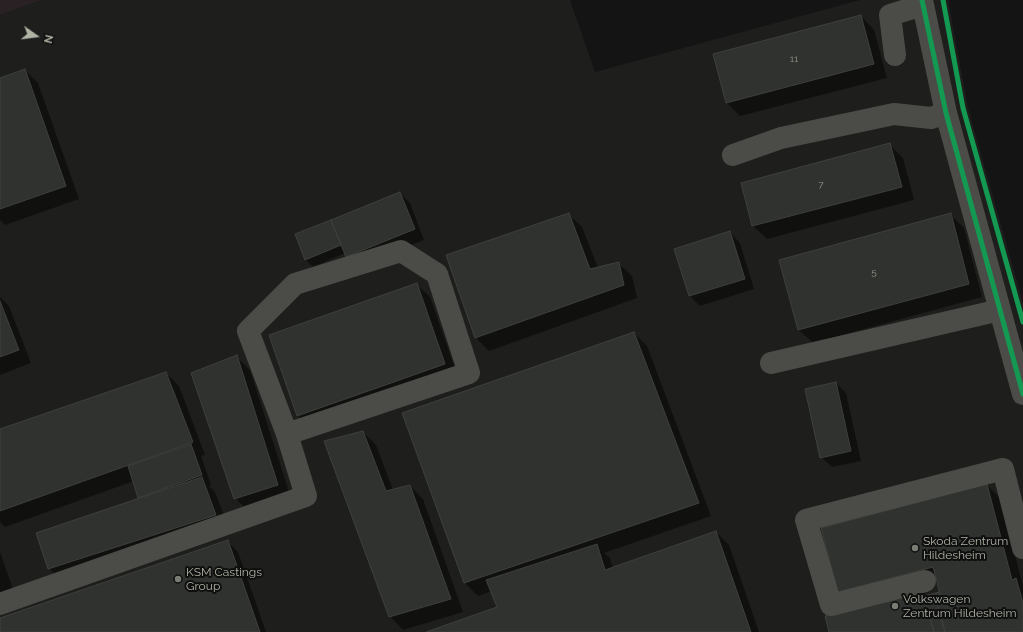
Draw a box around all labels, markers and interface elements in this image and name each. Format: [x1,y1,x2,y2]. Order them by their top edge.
north arrow [16,16,56,56]
text: N [41,33,55,45]
house number: 11 [790,53,798,65]
house number: 7 [818,179,824,191]
house number: 5 [871,266,877,278]
place label: Skoda Zentrum Hildesheim [923,534,1008,562]
marker: Skoda Zentrum Hildesheim [910,543,920,553]
place label: KSM Castings Group [186,565,262,593]
marker: KSM Castings Group [173,574,183,584]
place label: Volkswagen Zentrum Hildesheim [903,592,1017,620]
marker: Volkswagen Zentrum Hildesheim [890,601,900,611]

